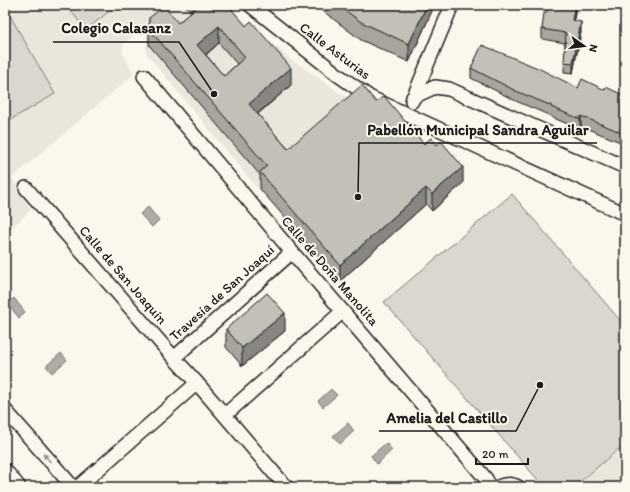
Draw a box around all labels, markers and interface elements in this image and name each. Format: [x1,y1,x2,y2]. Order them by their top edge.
callout: Colegio Calasanz [53,15,179,42]
text: Colegio Calasanz [61,19,172,38]
street label: Calle Asturias [296,19,374,83]
north arrow [564,26,604,66]
text: N [586,43,600,53]
callout: Pabellón Municipal Sandra Aguilar [359,116,597,143]
text: Pabellón Municipal Sandra Aguilar [367,121,589,140]
street label: Calle de Doña Manolita [278,213,383,330]
street label: Calle de San Joaquín [76,222,170,328]
street label: Travesía de San Joaquí [166,241,278,345]
callout: Amelia del Castillo [379,404,516,431]
text: Amelia del Castillo [386,409,508,427]
scale bar [476,440,528,466]
text: 20 m [482,447,509,461]
one-way arrow [43,453,52,463]

